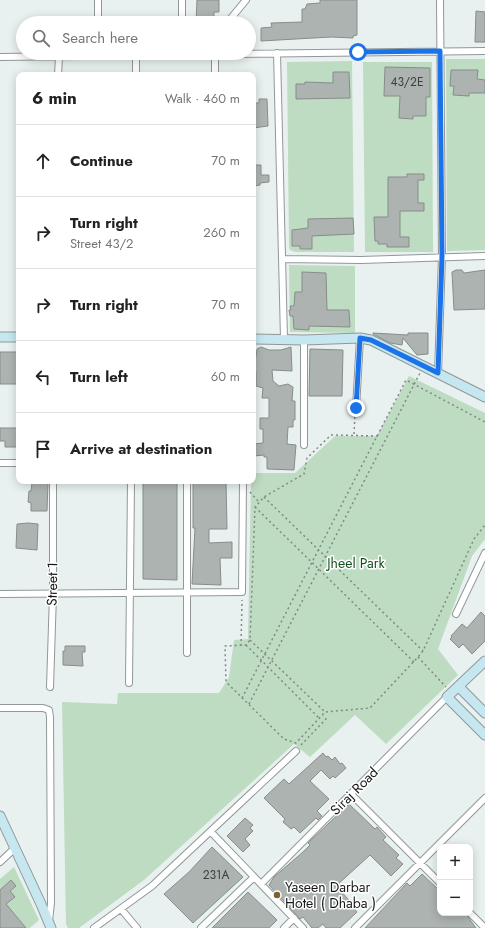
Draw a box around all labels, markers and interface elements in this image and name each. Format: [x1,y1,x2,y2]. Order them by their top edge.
search box [16,16,256,60]
icon: search [30,27,52,49]
text: Search here [62,27,138,49]
route start [349,43,367,61]
house number: 43/2E [391,73,423,91]
text: 6 min [32,86,77,110]
text: Walk · 460 m [165,89,240,108]
icon: ahead [32,150,54,172]
text: Continue [70,150,133,172]
text: 70 m [211,151,240,170]
text: Turn right [70,212,138,234]
icon: right [32,222,54,244]
text: 260 m [203,223,240,242]
text: Street 43/2 [70,234,134,253]
icon: right [32,294,54,316]
text: Turn right [70,294,138,316]
text: 70 m [211,295,240,314]
icon: left [32,366,54,388]
text: Turn left [70,366,128,388]
text: 60 m [211,367,240,386]
route end [347,399,365,417]
icon: arrive [32,438,54,460]
text: Arrive at destination [70,438,212,460]
park label: Jheel Park [325,553,386,573]
street label: Street 1 [42,562,62,606]
street label: Siraj Road [325,762,383,820]
map controls [437,844,473,916]
button: + [437,844,473,880]
house number: 231A [203,866,229,884]
place label: Yaseen Darbar Hotel ( Dhaba ) [285,877,376,913]
button: − [437,880,473,916]
marker: Yaseen Darbar Hotel ( Dhaba ) [272,890,282,900]

